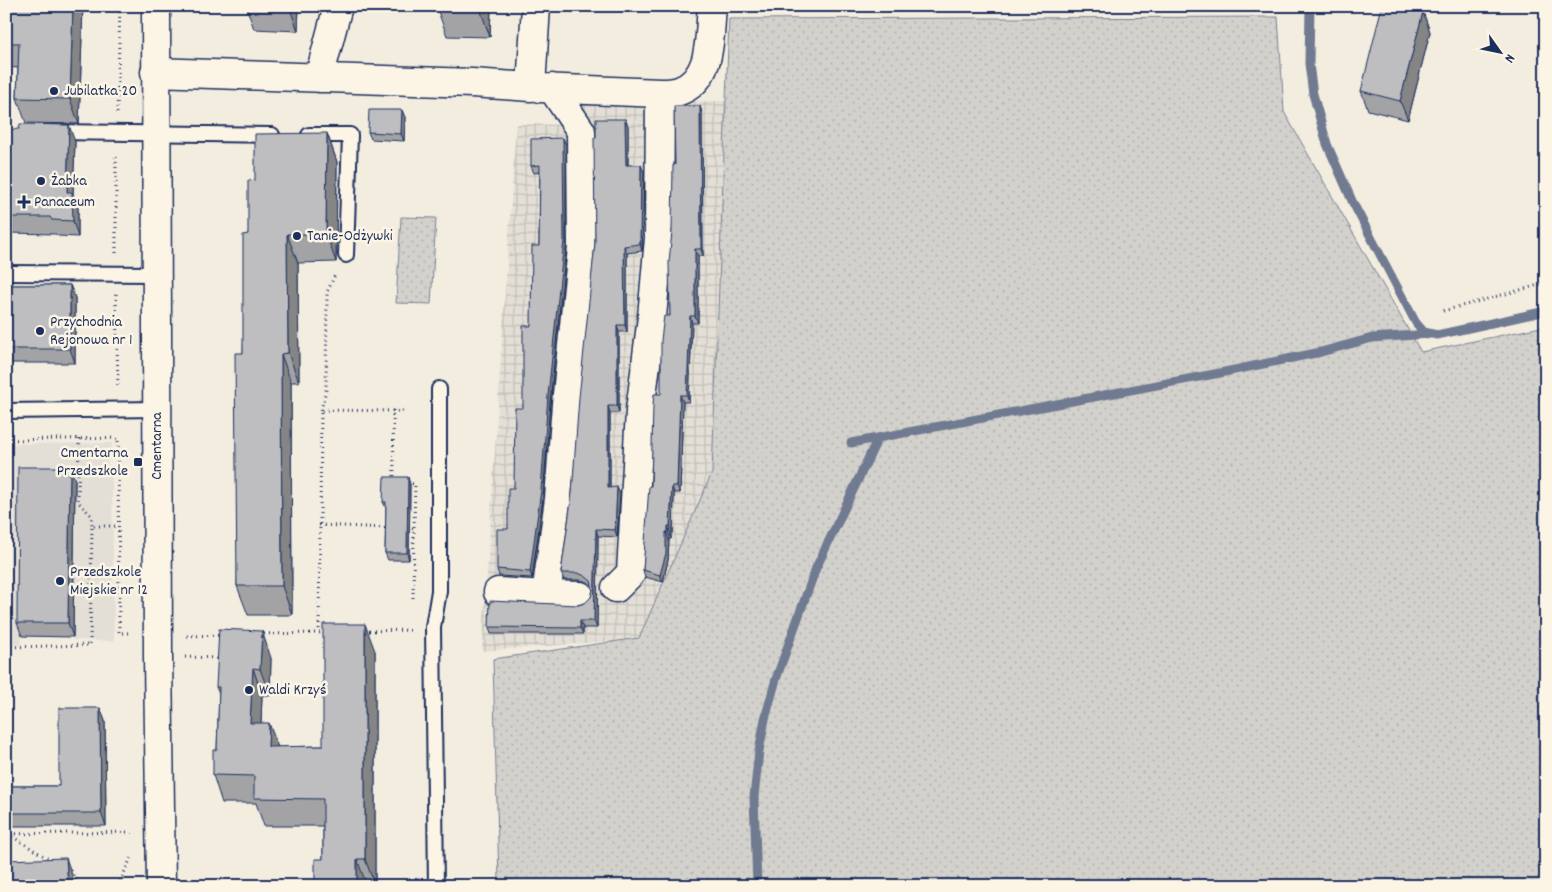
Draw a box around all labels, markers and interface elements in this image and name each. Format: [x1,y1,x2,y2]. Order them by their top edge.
north arrow [1474,28,1524,78]
text: N [1499,50,1519,66]
place label: Jubilatka 20 [64,80,137,103]
marker: Jubilatka 20 [48,85,60,97]
place label: Żabka [51,170,87,193]
marker: Żabka [35,175,47,187]
place label: Panaceum [34,191,95,214]
marker: Panaceum [18,196,30,208]
place label: Tanie-Odżywki [307,225,393,248]
marker: Tanie-Odżywki [291,230,303,242]
place label: Przychodnia Rejonowa nr 1 [50,311,133,352]
marker: Przychodnia Rejonowa nr 1 [34,325,46,337]
street label: Cmentarna [146,412,169,480]
place label: Cmentarna Przedszkole [57,442,128,483]
marker: Cmentarna Przedszkole [132,456,144,468]
place label: Przedszkole Miejskie nr 12 [70,561,148,602]
marker: Przedszkole Miejskie nr 12 [54,575,66,587]
place label: Waldi Krzyś [259,679,326,702]
marker: Waldi Krzyś [243,684,255,696]

